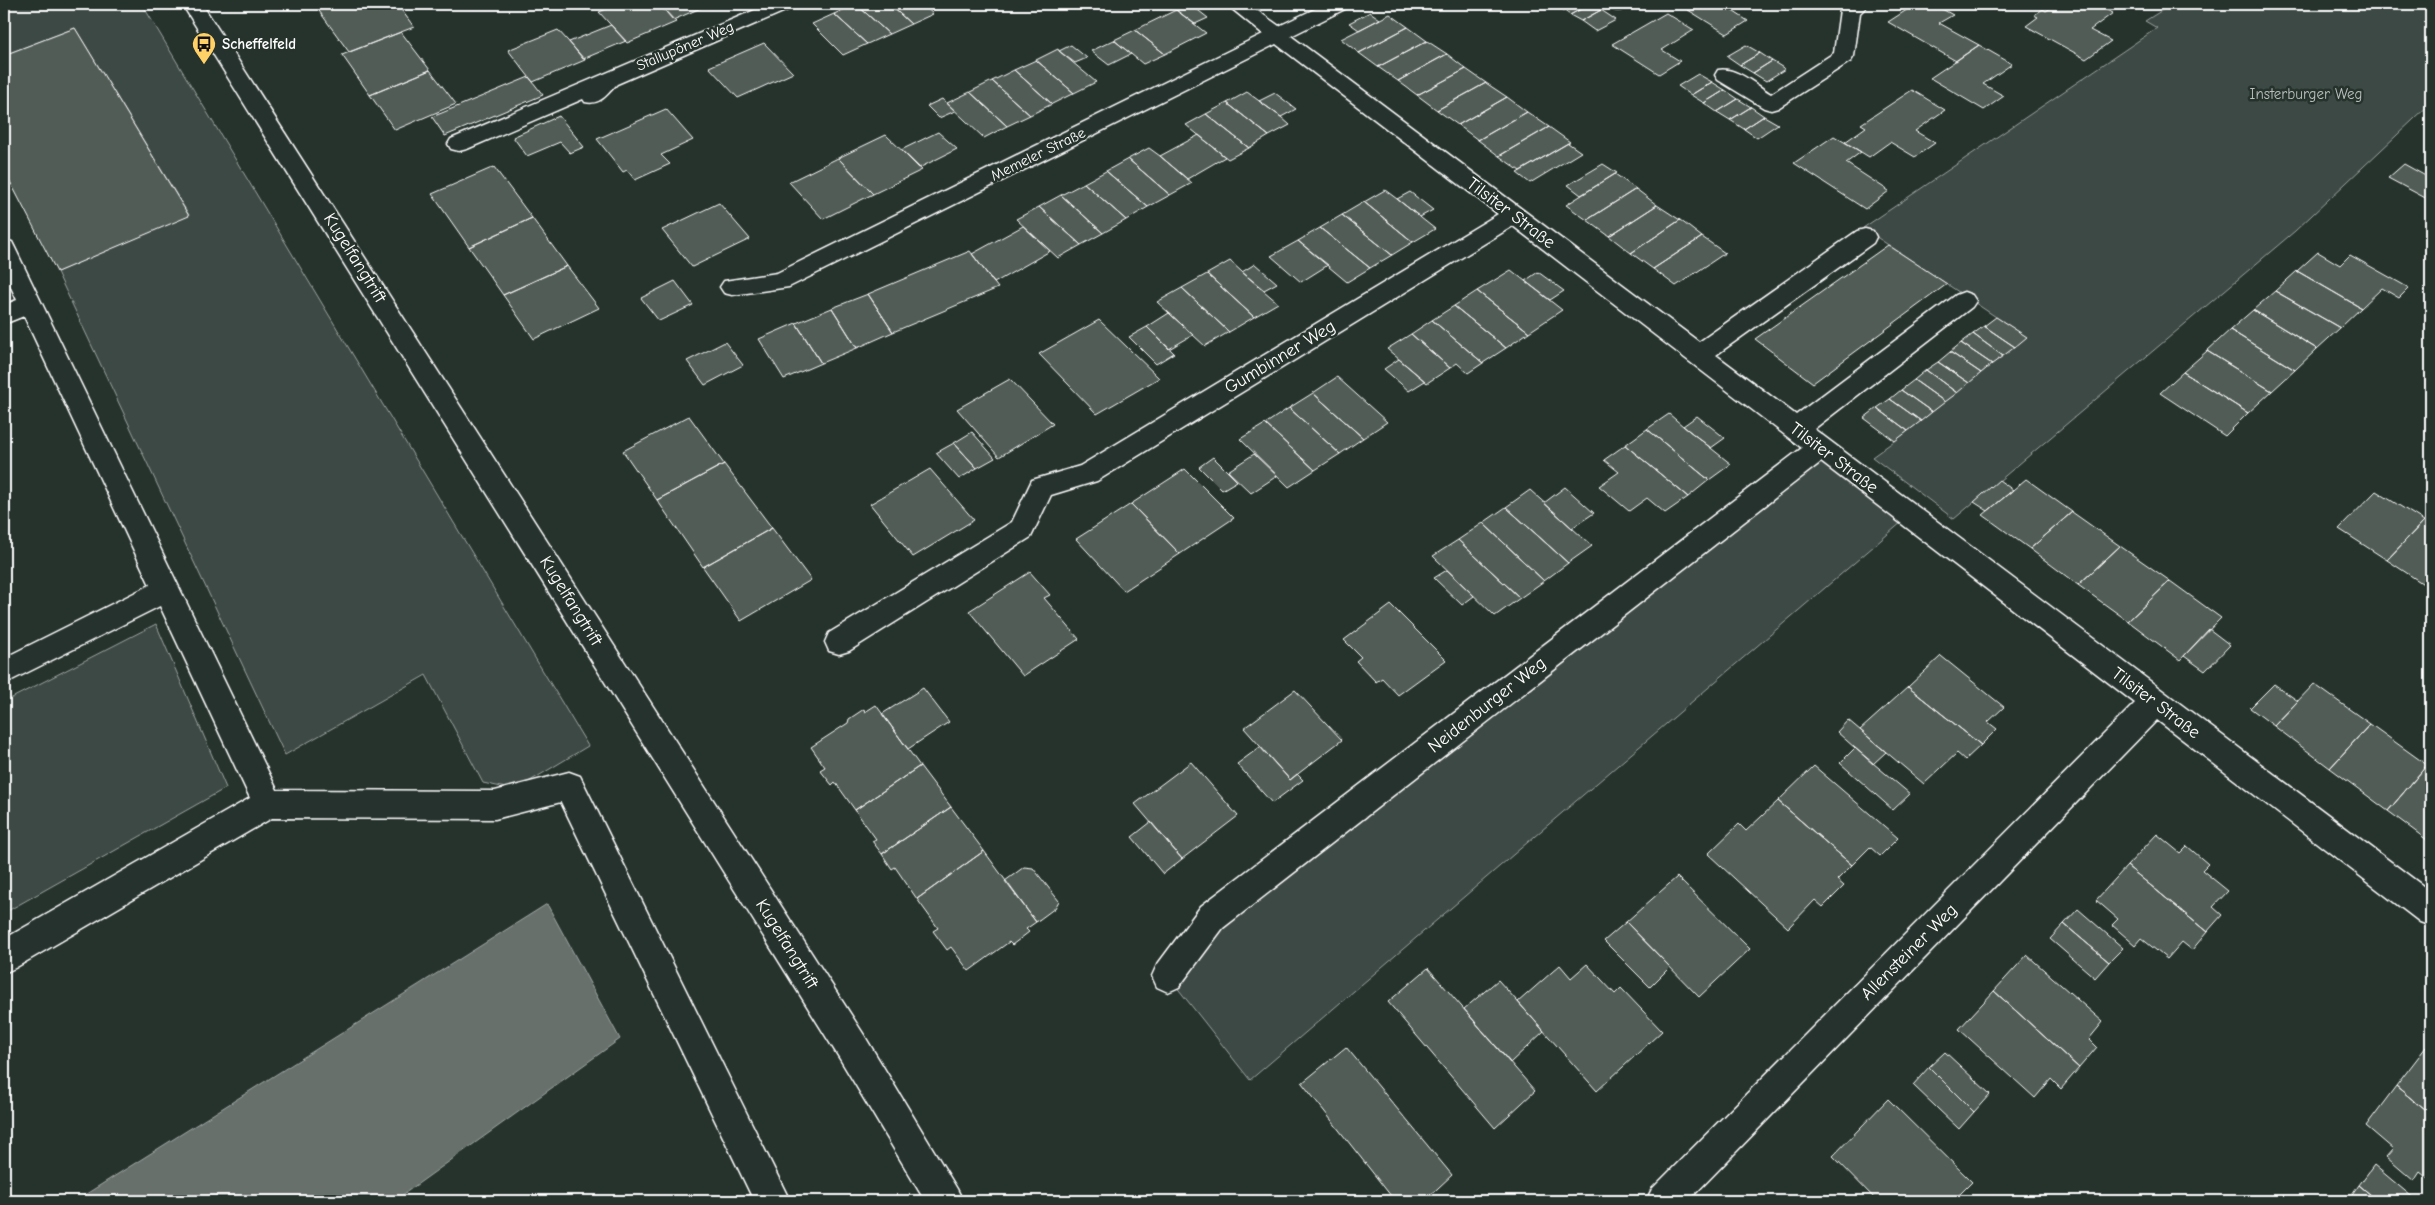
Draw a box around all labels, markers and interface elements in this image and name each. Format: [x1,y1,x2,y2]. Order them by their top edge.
street label: Stallupöner Weg [634,17,736,75]
bus stop icon: Scheffelfeld [191,31,217,65]
place label: Scheffelfeld [222,35,296,53]
park label: Insterburger Weg [2250,85,2362,103]
street label: Memeler Straße [988,123,1089,185]
street label: Tilsiter Straße [1463,173,1559,253]
street label: Kugelfangtrift [319,209,391,307]
street label: Gumbinner Weg [1221,316,1339,398]
street label: Tilsiter Straße [1786,418,1882,498]
street label: Kugelfangtrift [535,552,607,650]
street label: Neidenburger Weg [1424,653,1550,757]
street label: Tilsiter Straße [2108,663,2204,743]
street label: Kugelfangtrift [751,895,823,993]
street label: Allensteiner Weg [1856,899,1962,1005]

